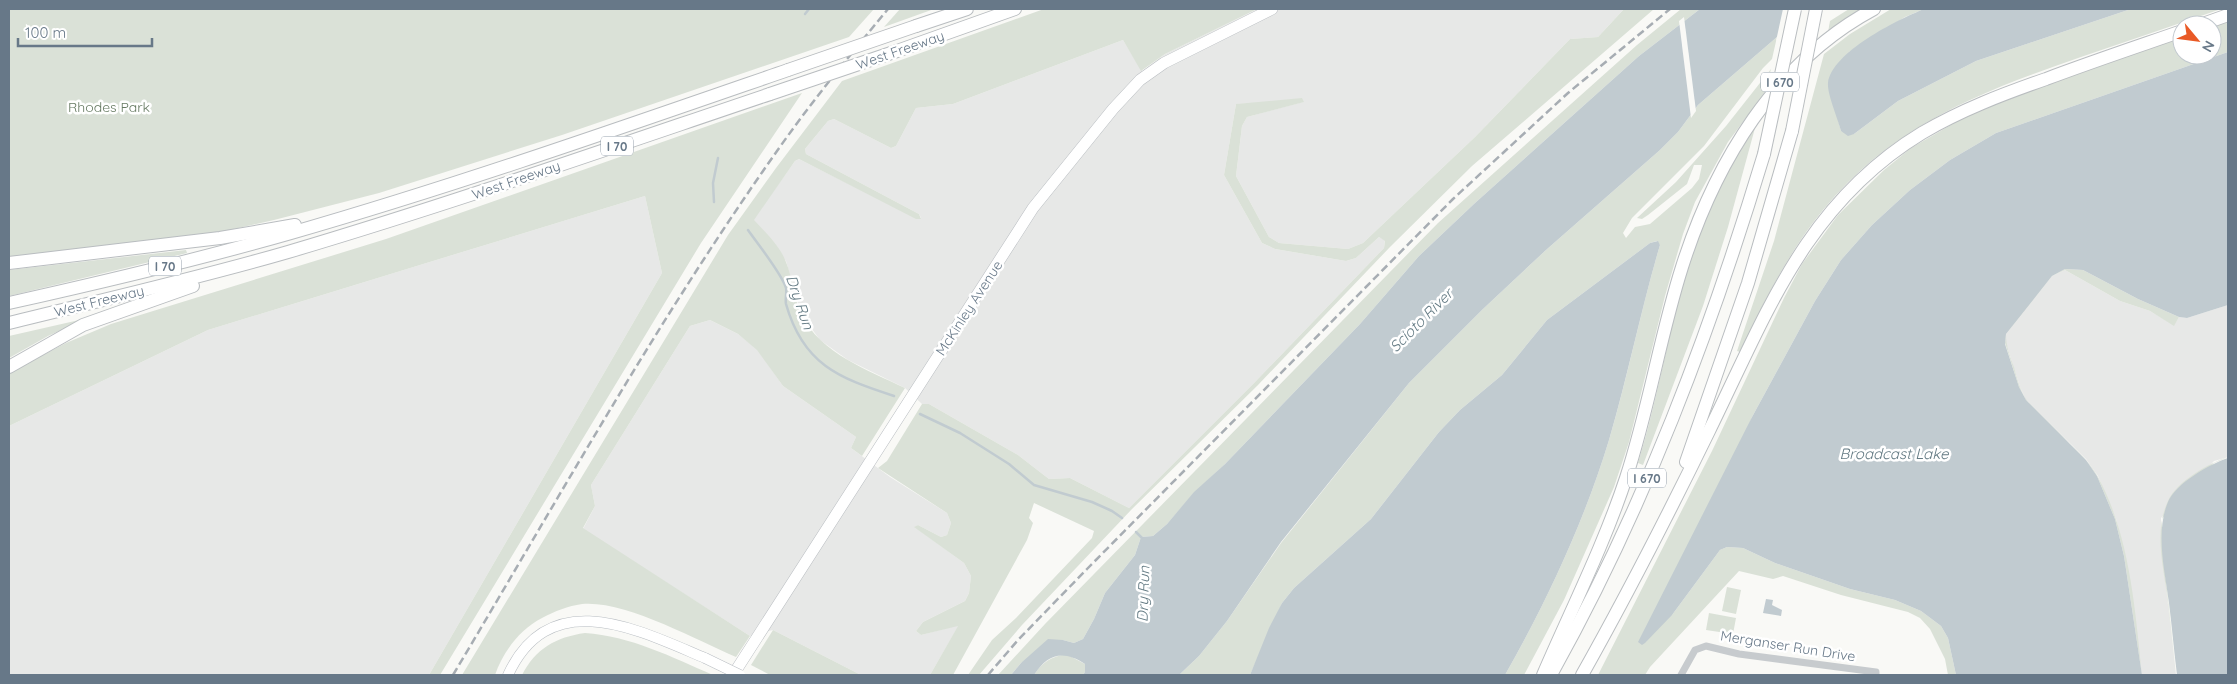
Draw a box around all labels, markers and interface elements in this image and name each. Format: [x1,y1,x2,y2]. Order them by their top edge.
scale bar [18,15,151,47]
north arrow [2172,15,2222,65]
text: 100 m [25,23,66,42]
street label: West Freeway [854,27,946,73]
text: N [2198,37,2219,55]
road number: I 670 [1761,72,1799,91]
park label: Rhodes Park [68,98,150,116]
road number: I 70 [601,136,633,156]
street label: West Freeway [470,157,562,203]
road number: I 70 [149,256,181,276]
street label: McKinley Avenue [932,257,1007,359]
water label: Dry Run [782,272,818,332]
street label: West Freeway [52,281,146,321]
water label: Scioto River [1385,283,1458,356]
water label: Broadcast Lake [1840,444,1949,463]
road number: I 670 [1628,468,1666,488]
water label: Dry Run [1133,565,1153,622]
street label: Merganser Run Drive [1719,626,1857,666]

